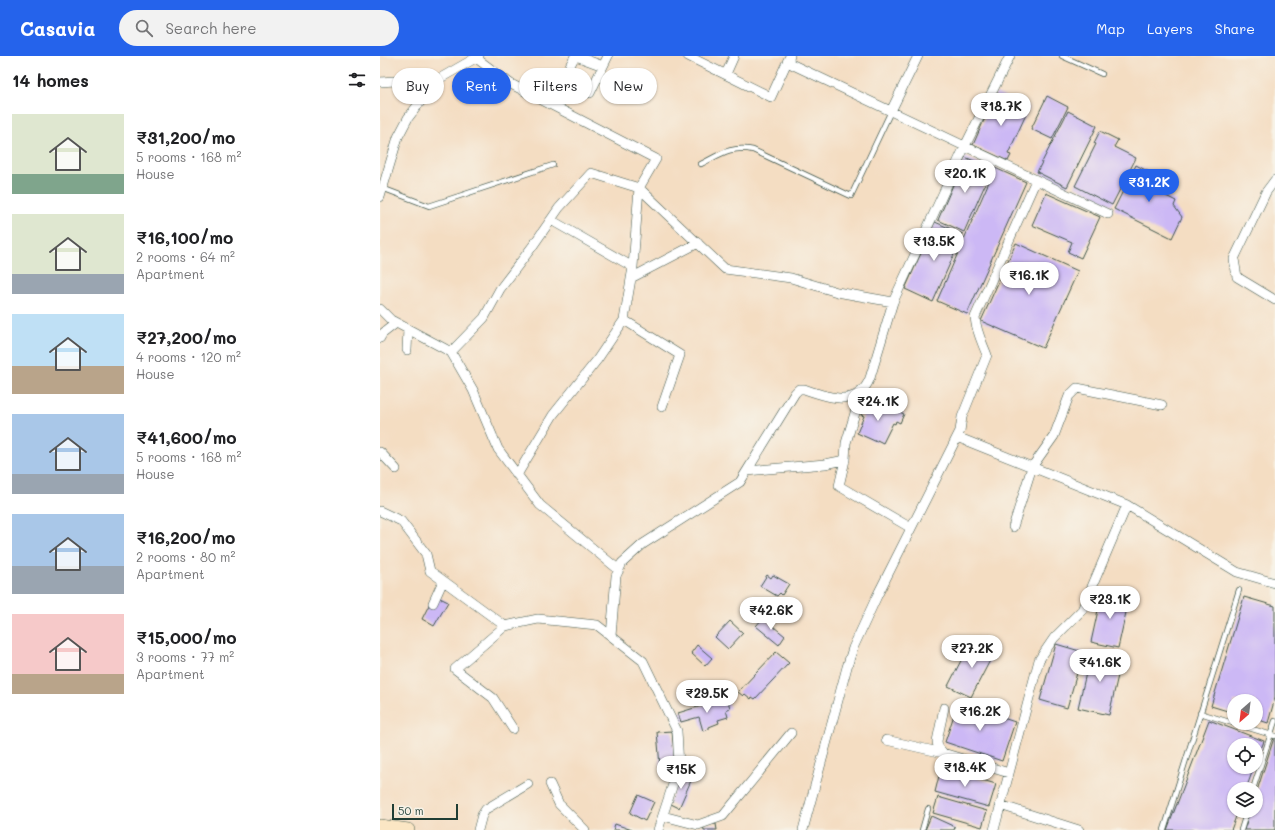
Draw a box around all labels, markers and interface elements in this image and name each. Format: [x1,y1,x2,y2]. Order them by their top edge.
search box [119,10,399,46]
text: Casavia [20,16,95,41]
icon: search [133,17,155,39]
text: Search here [165,18,257,38]
text: Map [1096,19,1125,38]
text: Layers [1147,19,1193,38]
text: Share [1215,19,1255,38]
chip: Buy [392,68,444,104]
chip: Rent [452,68,511,104]
chip: Filters [519,68,592,104]
chip: New [600,68,657,104]
text: 14 homes [12,69,89,91]
icon: filters [346,69,368,91]
pin: ₹18.7K [968,93,1034,127]
text: ₹18.7K [980,97,1022,114]
text: ₹31,200/mo [136,126,235,148]
icon: home [44,130,92,178]
text: 5 rooms · 168 m² [136,148,241,165]
pin: ₹20.1K [932,160,998,194]
text: ₹20.1K [944,164,986,181]
text: House [136,165,174,182]
pin: ₹31.2K [1116,169,1182,203]
text: ₹31.2K [1128,173,1170,190]
text: ₹16,100/mo [136,226,233,248]
pin: ₹13.5K [901,228,967,262]
icon: home [44,230,92,278]
text: ₹13.5K [913,232,955,249]
text: 2 rooms · 64 m² [136,248,235,265]
pin: ₹16.1K [996,262,1062,296]
text: Apartment [136,265,205,282]
text: ₹16.1K [1009,266,1049,283]
text: ₹27,200/mo [136,326,237,348]
icon: home [44,330,92,378]
text: 4 rooms · 120 m² [136,348,241,365]
text: House [136,365,174,382]
pin: ₹24.1K [845,388,911,422]
text: ₹24.1K [857,392,899,409]
text: ₹41,600/mo [136,426,237,448]
icon: home [44,430,92,478]
text: 5 rooms · 168 m² [136,448,241,465]
text: House [136,465,174,482]
text: ₹16,200/mo [136,526,235,548]
icon: home [44,530,92,578]
text: 2 rooms · 80 m² [136,548,235,565]
text: Apartment [136,565,205,582]
pin: ₹23.1K [1077,586,1143,620]
text: ₹23.1K [1089,590,1131,607]
pin: ₹42.6K [738,597,804,631]
text: ₹42.6K [749,601,793,618]
text: ₹15,000/mo [136,626,236,648]
icon: home [44,630,92,678]
pin: ₹27.2K [939,635,1005,669]
text: ₹27.2K [951,639,993,656]
text: 3 rooms · 77 m² [136,648,234,665]
pin: ₹41.6K [1067,649,1133,683]
text: ₹41.6K [1078,653,1122,670]
text: Apartment [136,665,205,682]
pin: ₹29.5K [674,680,740,714]
text: ₹29.5K [685,684,729,701]
north arrow [1227,694,1263,730]
map controls [1227,694,1263,818]
pin: ₹16.2K [947,698,1013,732]
text: ₹16.2K [959,702,1001,719]
button: locate [1227,738,1263,774]
pin: ₹18.4K [932,754,998,788]
pin: ₹15K [657,756,705,790]
text: ₹18.4K [943,758,987,775]
text: ₹15K [666,760,696,777]
button: layers [1227,782,1263,818]
scale bar [392,802,458,821]
text: 50 m [398,803,424,818]

